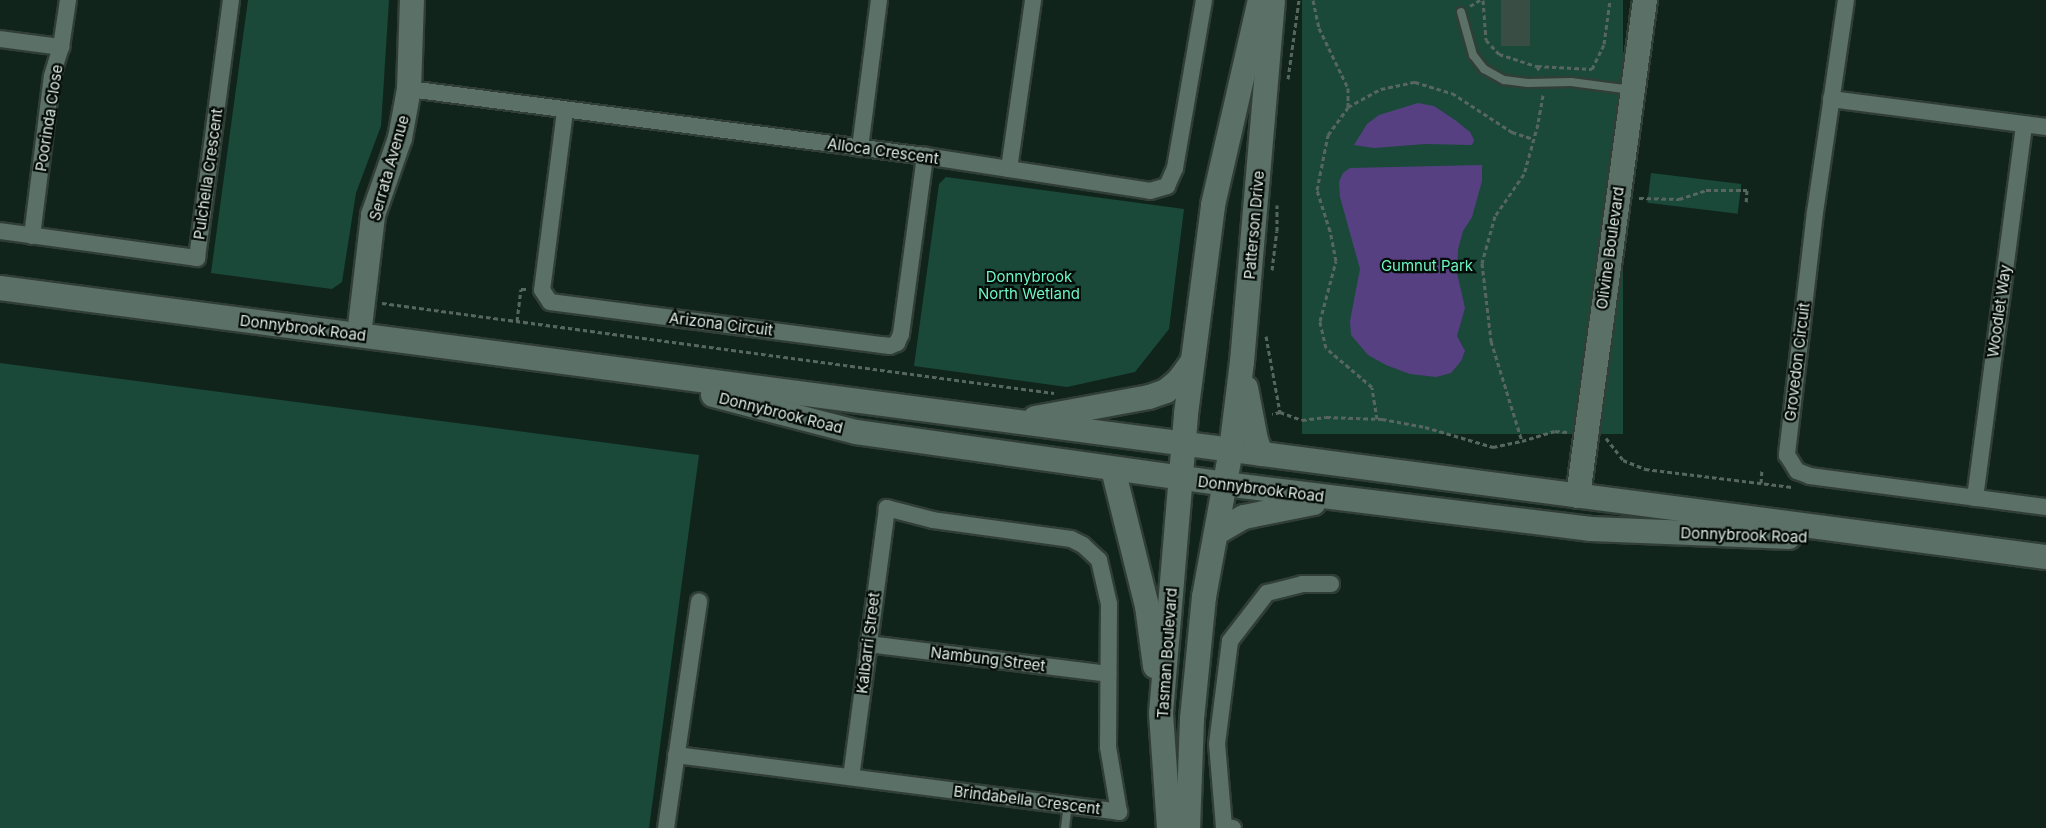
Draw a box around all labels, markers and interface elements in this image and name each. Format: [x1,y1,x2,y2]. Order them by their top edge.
street label: Poorinda Close [32,63,66,173]
street label: Pulchella Crescent [190,107,226,241]
street label: Serrata Avenue [365,113,413,223]
street label: Alloca Crescent [826,134,940,168]
street label: Patterson Drive [1240,170,1268,280]
street label: Olivine Boulevard [1592,185,1628,311]
park label: Gumnut Park [1381,257,1473,275]
street label: Woodlet Way [1984,264,2014,358]
park label: Donnybrook North Wetland [978,267,1080,302]
street label: Grovedon Circuit [1781,302,1813,422]
street label: Arizona Circuit [668,309,774,339]
street label: Donnybrook Road [239,311,367,345]
street label: Donnybrook Road [717,389,845,437]
street label: Donnybrook Road [1197,472,1325,506]
street label: Donnybrook Road [1680,524,1808,546]
street label: Tasman Boulevard [1153,587,1181,719]
street label: Kalbarri Street [853,591,883,695]
street label: Nambung Street [930,643,1046,675]
street label: Brindabella Crescent [953,782,1101,818]

